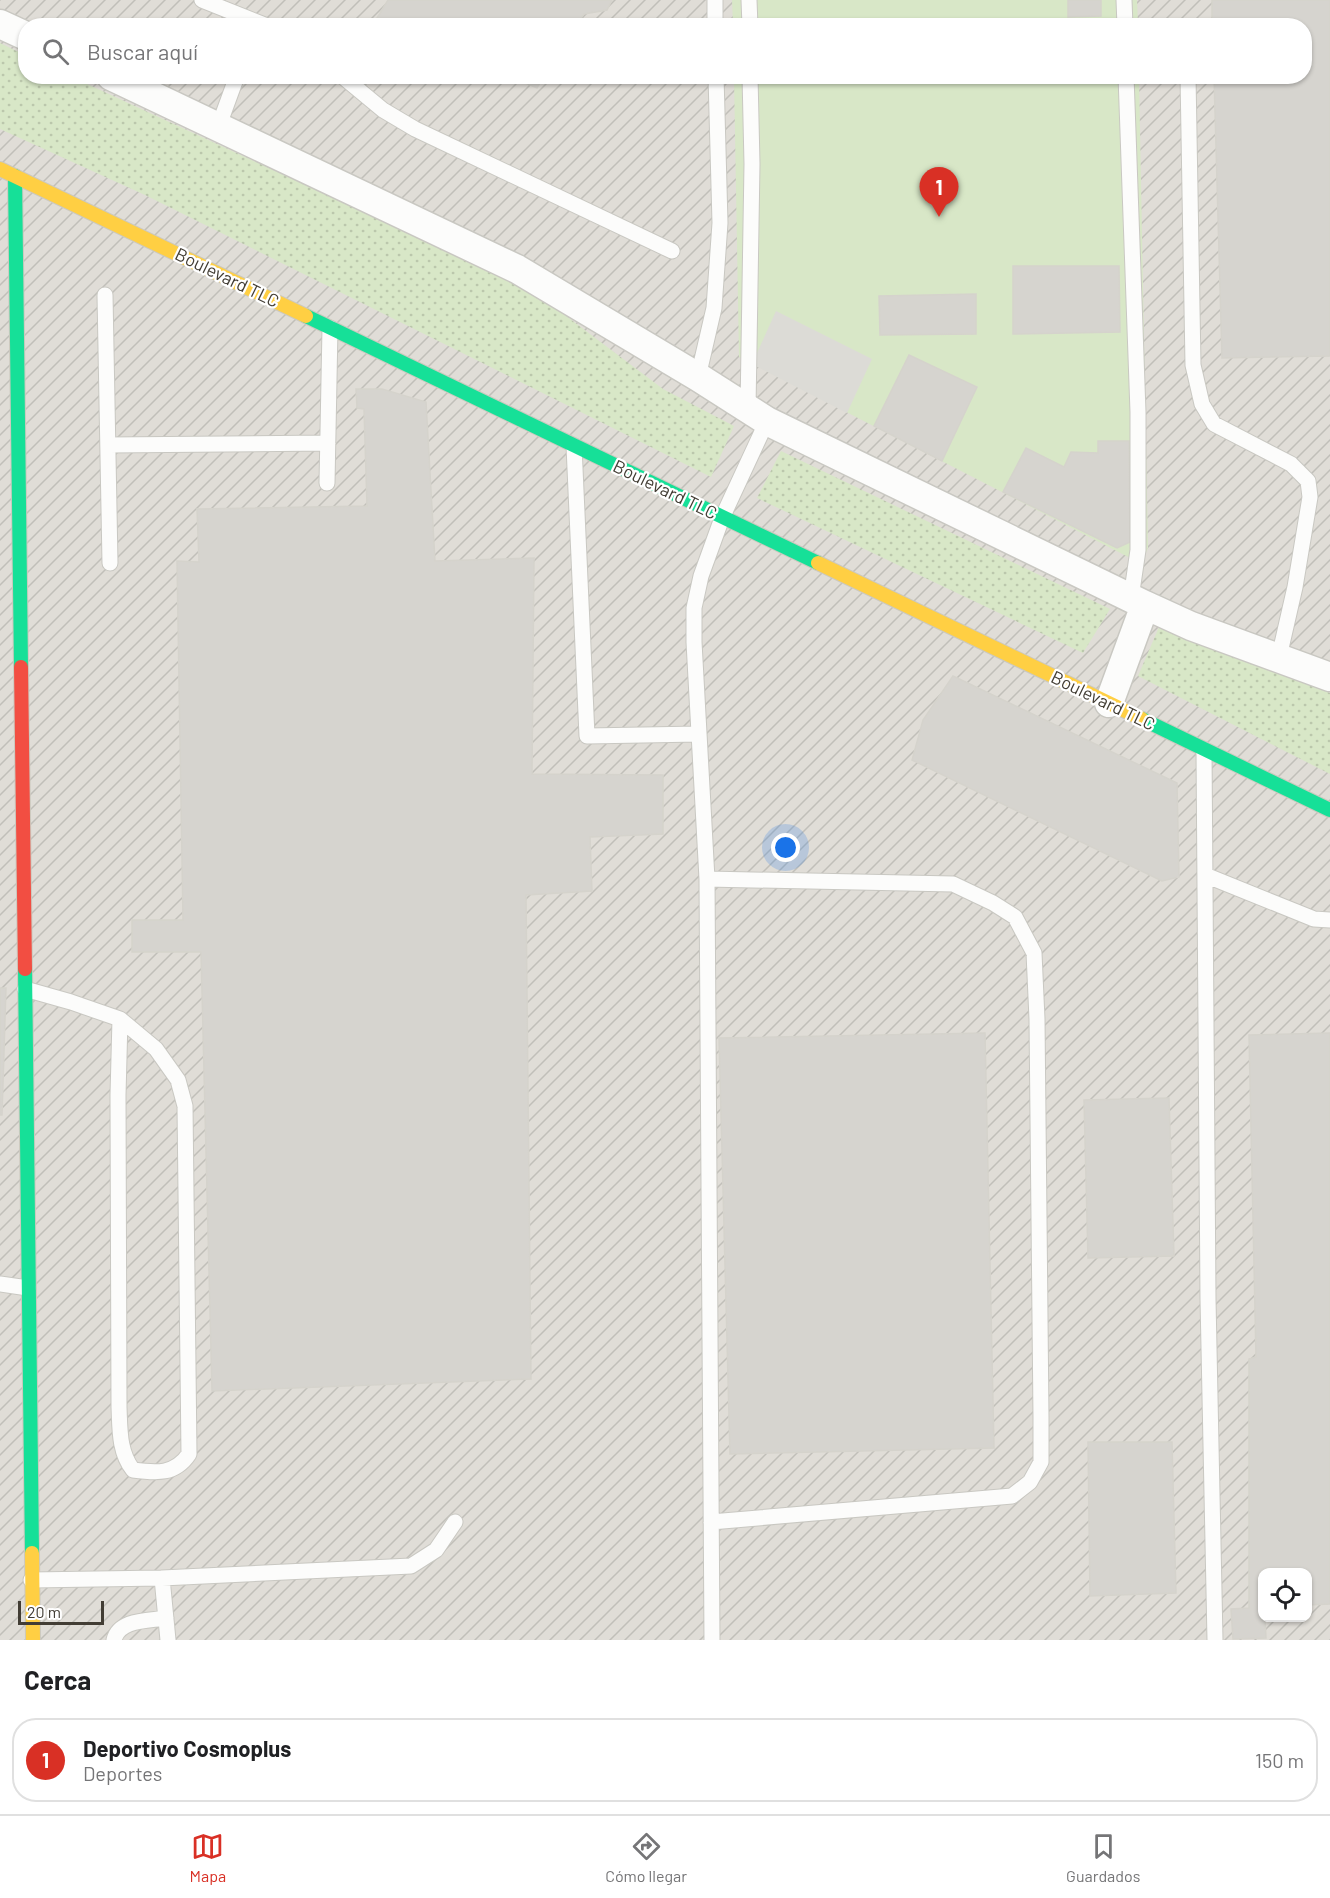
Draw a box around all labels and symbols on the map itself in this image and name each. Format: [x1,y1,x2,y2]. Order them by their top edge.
pin: 1 [920,168,958,217]
street label: Boulevard TLC [172,242,283,312]
street label: Boulevard TLC [610,454,721,524]
street label: Boulevard TLC [1048,665,1159,735]
your location [771,833,800,862]
scale bar [18,1598,104,1626]

